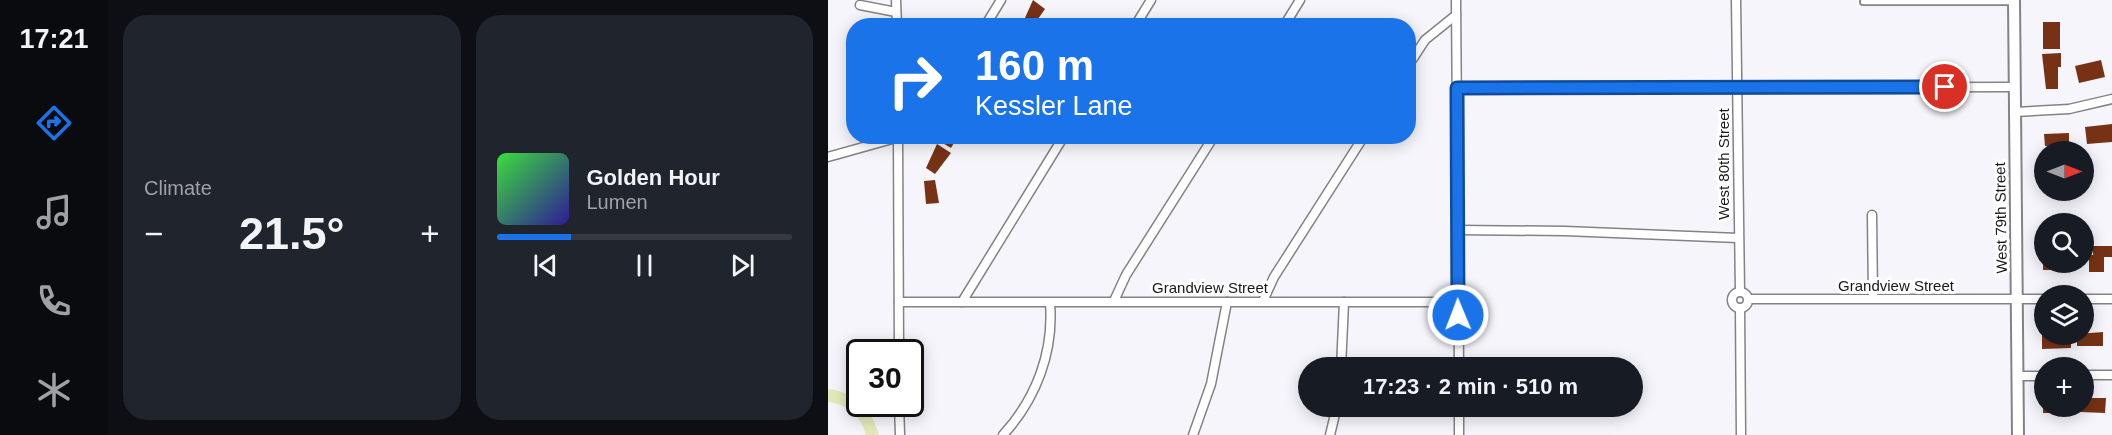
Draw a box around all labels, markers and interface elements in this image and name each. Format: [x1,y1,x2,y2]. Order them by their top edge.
text: 17:21 [19,24,89,54]
icon: right [876,42,954,120]
text: 160 m [975,42,1094,89]
pin [1919,61,1970,112]
icon: arrive [1928,70,1961,103]
text: Kessler Lane [975,91,1133,121]
icon: directions [33,102,75,144]
street label: West 80th Street [1715,107,1732,220]
north arrow [2034,141,2094,201]
map controls [2034,141,2094,417]
street label: West 79th Street [1991,161,2010,274]
text: Golden Hour [587,165,720,190]
text: Climate [144,177,212,199]
icon: music [33,191,75,233]
text: Lumen [587,191,648,213]
text: 21.5° [239,208,345,259]
button: search [2034,213,2094,273]
text: − [144,215,163,252]
text: + [420,215,440,252]
icon: previous [529,249,562,282]
icon: pause [628,249,661,282]
icon: next [726,249,759,282]
street label: Grandview Street [1838,277,1955,294]
street label: Grandview Street [1152,279,1269,296]
icon: phone [33,280,75,322]
position arrow [1426,283,1490,347]
button: layers [2034,285,2094,345]
speed limit sign: 30 [846,339,924,417]
button: + [2034,357,2094,417]
icon: climate [33,369,75,411]
text: 17:23 · 2 min · 510 m [1363,374,1578,399]

